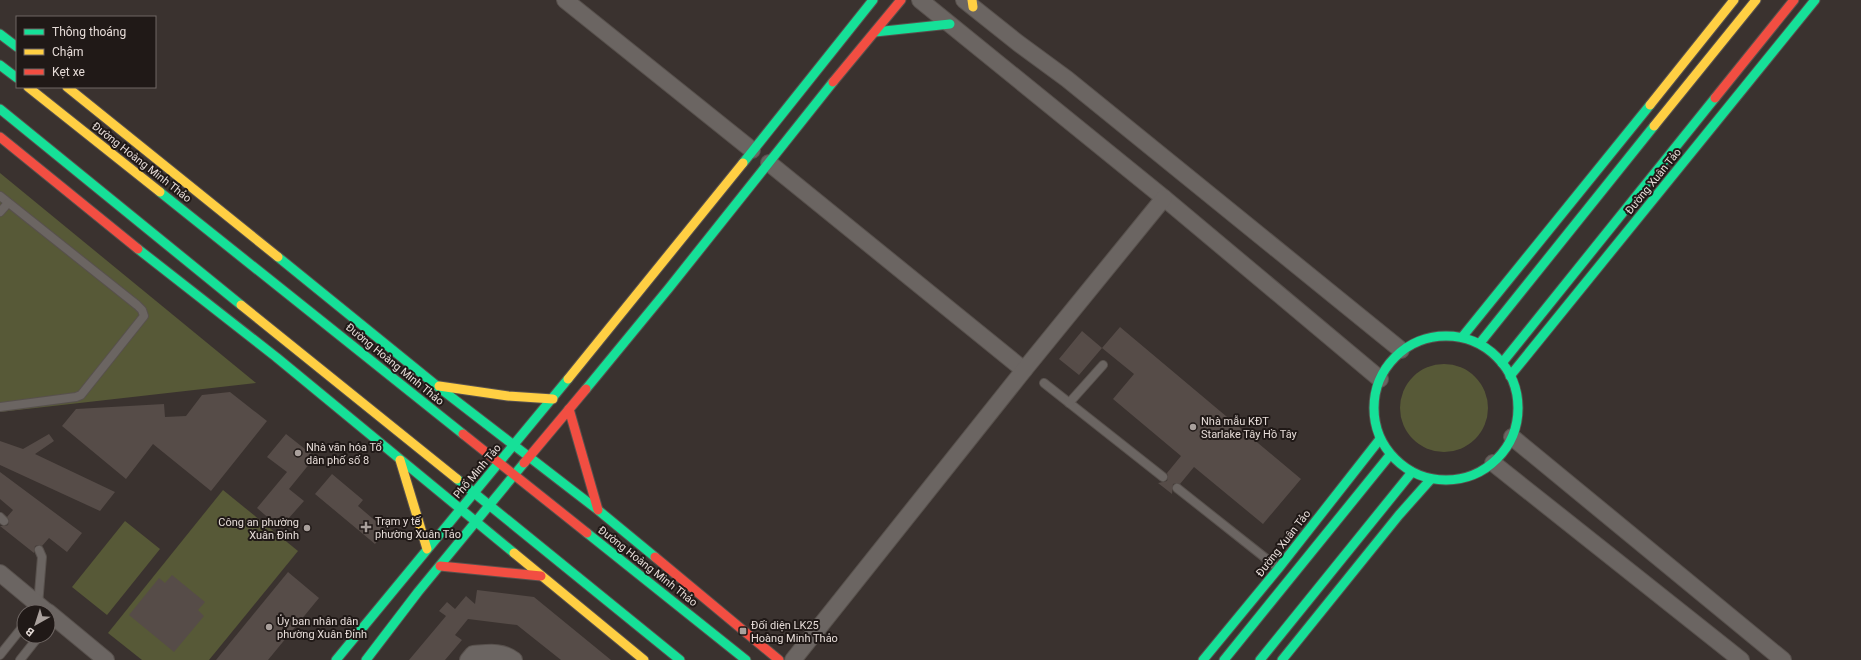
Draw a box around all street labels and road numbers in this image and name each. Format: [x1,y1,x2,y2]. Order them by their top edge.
street label: Đường Hoàng Minh Thảo [89,120,194,205]
street label: Đường Xuân Tảo [1623,146,1684,217]
street label: Đường Hoàng Minh Thảo [343,321,446,408]
street label: Phố Minh Tảo [451,441,504,501]
street label: Đường Xuân Tảo [1253,507,1313,579]
street label: Đường Hoàng Minh Thảo [595,524,700,609]

